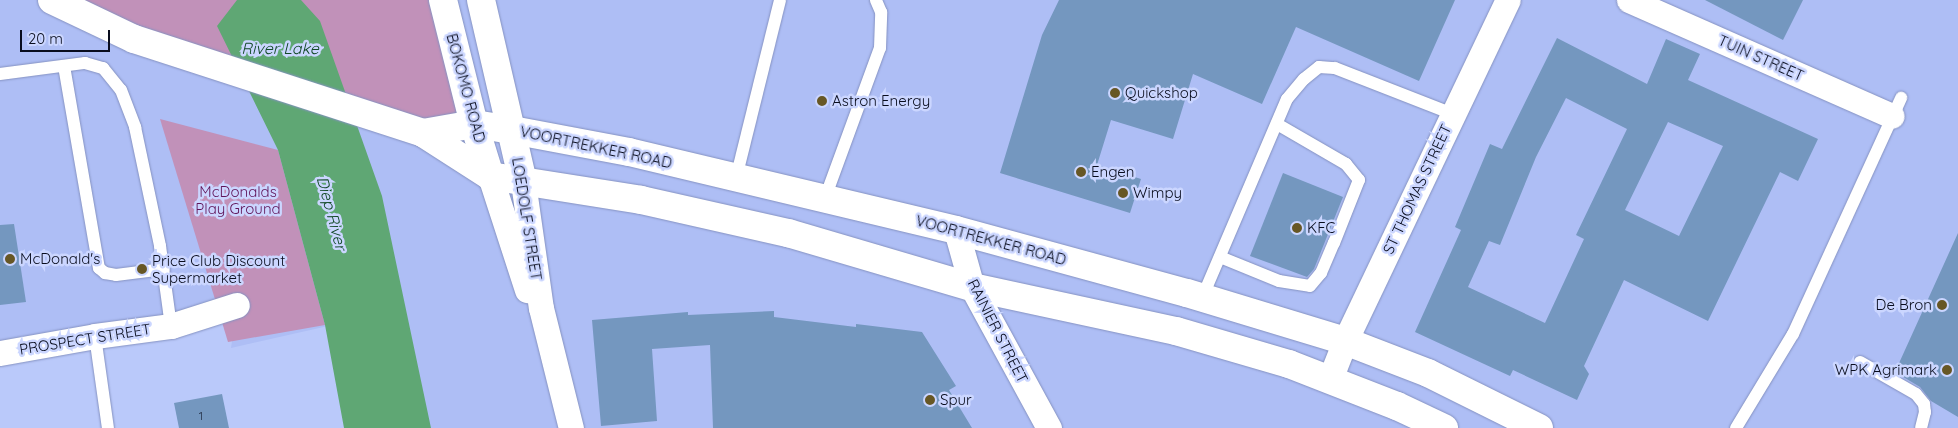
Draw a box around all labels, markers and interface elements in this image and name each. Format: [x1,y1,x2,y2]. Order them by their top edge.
scale bar [22,20,112,52]
text: 20 m [28,29,63,48]
street label: BOKOMO ROAD [443,31,489,145]
street label: TUIN STREET [1715,31,1807,85]
water label: River Lake [241,38,319,58]
place label: Quickshop [1125,84,1198,102]
marker: Quickshop [1109,87,1121,99]
place label: Astron Energy [832,92,930,110]
marker: Astron Energy [816,95,828,107]
street label: ST THOMAS STREET [1379,121,1455,257]
street label: VOORTREKKER ROAD [518,122,674,172]
street label: LOEDOLF STREET [508,156,546,282]
place label: Engen [1091,163,1134,181]
marker: Engen [1075,166,1087,178]
water label: Diep River [313,174,351,252]
park label: McDonalds Play Ground [195,182,281,217]
place label: Wimpy [1133,184,1182,202]
marker: Wimpy [1117,187,1129,199]
street label: VOORTREKKER ROAD [914,211,1068,269]
place label: KFC [1307,219,1335,237]
marker: KFC [1291,222,1303,234]
place label: McDonald's [20,250,100,268]
place label: Price Club Discount Supermarket [152,251,285,286]
marker: McDonald's [4,253,16,265]
marker: Price Club Discount Supermarket [136,263,148,275]
street label: RAINIER STREET [964,276,1032,386]
place label: De Bron [1876,296,1932,314]
marker: De Bron [1936,299,1948,311]
street label: PROSPECT STREET [18,320,152,358]
place label: WPK Agrimark [1835,361,1937,379]
marker: WPK Agrimark [1941,364,1953,376]
place label: Spur [940,391,972,409]
marker: Spur [924,394,936,406]
house number: 1 [199,409,203,423]

